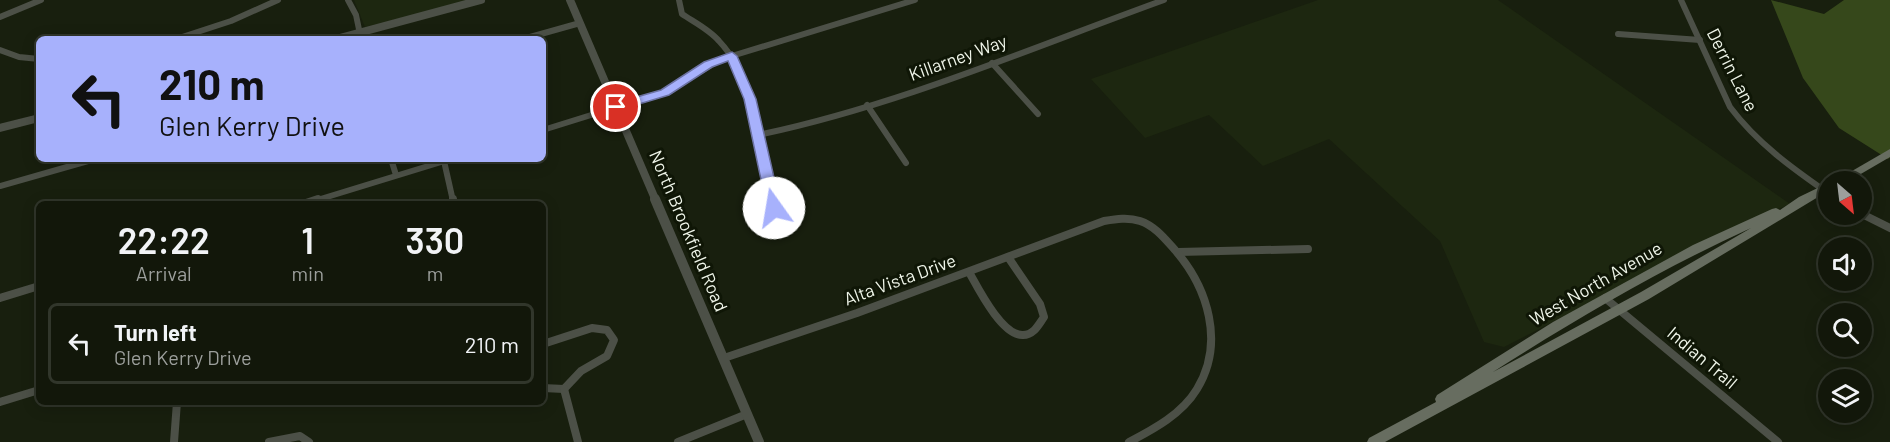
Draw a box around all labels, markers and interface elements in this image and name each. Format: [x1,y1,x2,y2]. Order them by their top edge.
street label: Derrin Lane [1703,24,1763,115]
street label: Killarney Way [906,29,1010,85]
text: 210 m [159,58,265,108]
icon: left [60,60,138,138]
pin [590,81,641,132]
icon: arrive [599,90,632,123]
text: Glen Kerry Drive [159,109,345,141]
street label: North Brookfield Road [645,147,733,315]
north arrow [1818,171,1872,225]
map controls [1818,171,1872,423]
position arrow [742,176,806,240]
text: 22:22 [118,218,210,261]
text: 1 [301,218,314,261]
text: 330 [406,218,464,261]
street label: West North Avenue [1525,236,1666,330]
button: sound [1818,237,1872,291]
street label: Alta Vista Drive [841,249,959,310]
text: Arrival [136,261,192,285]
text: min [292,261,324,285]
text: m [427,261,443,285]
button: search [1818,303,1872,357]
text: Turn left [114,319,197,345]
street label: Indian Trail [1663,322,1742,393]
icon: left [63,327,96,360]
text: 210 m [465,331,519,357]
text: Glen Kerry Drive [114,345,252,369]
button: layers [1818,369,1872,423]

